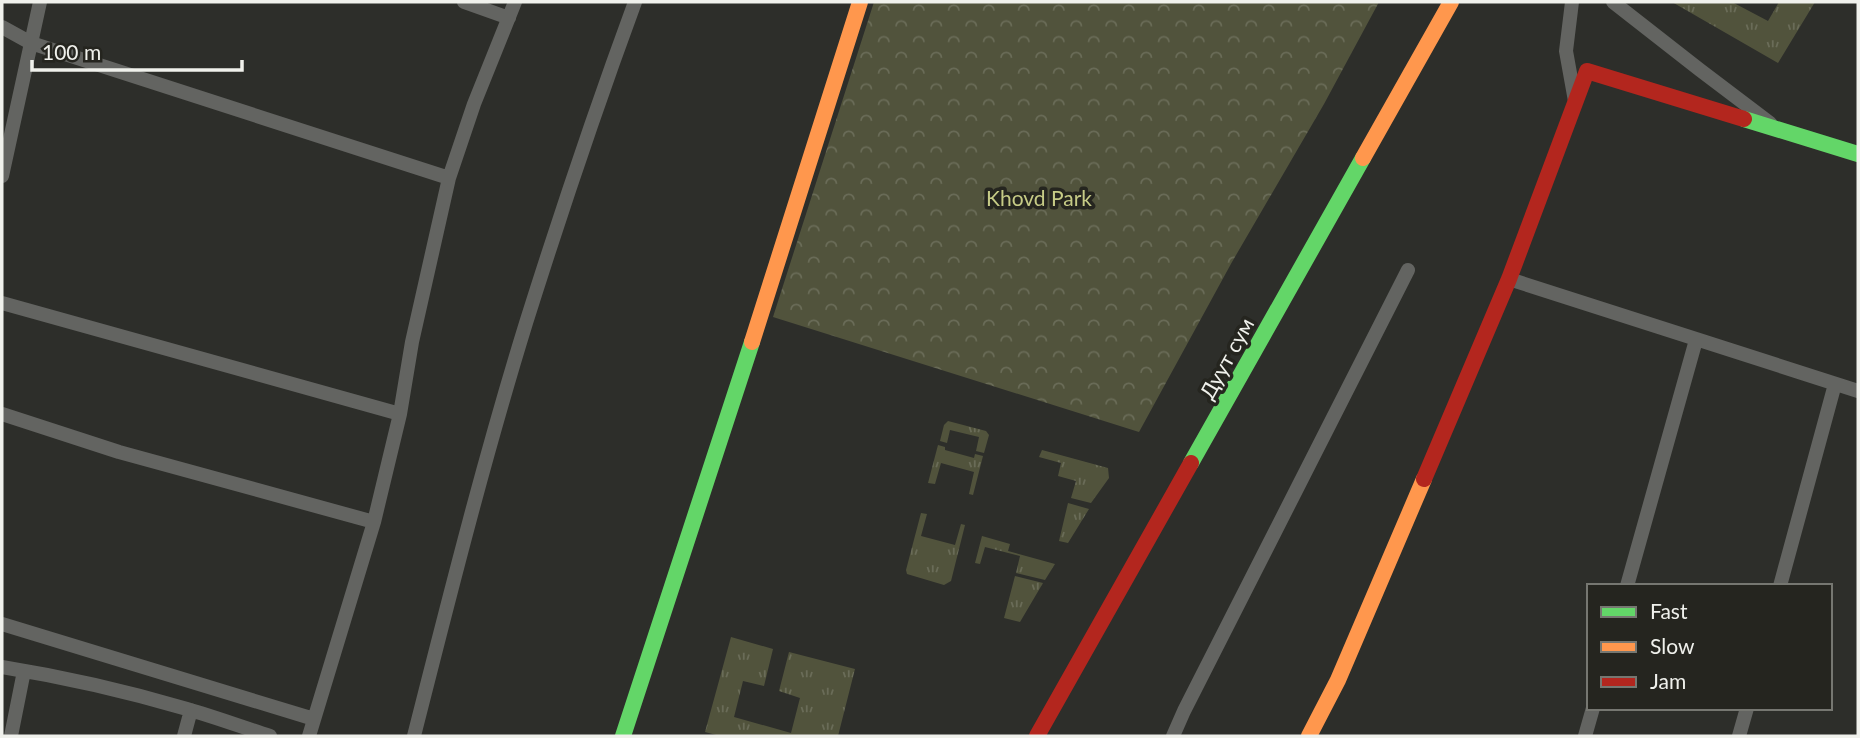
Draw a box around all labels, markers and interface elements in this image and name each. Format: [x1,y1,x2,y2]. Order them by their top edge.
scale bar [32,28,242,72]
text: 100 m [42,39,101,64]
park label: Khovd Park [986,185,1092,210]
street label: Дуут сум [1194,313,1258,403]
legend [1587,584,1832,710]
text: Fast [1650,598,1688,623]
text: Slow [1650,633,1695,658]
text: Jam [1650,668,1686,693]

